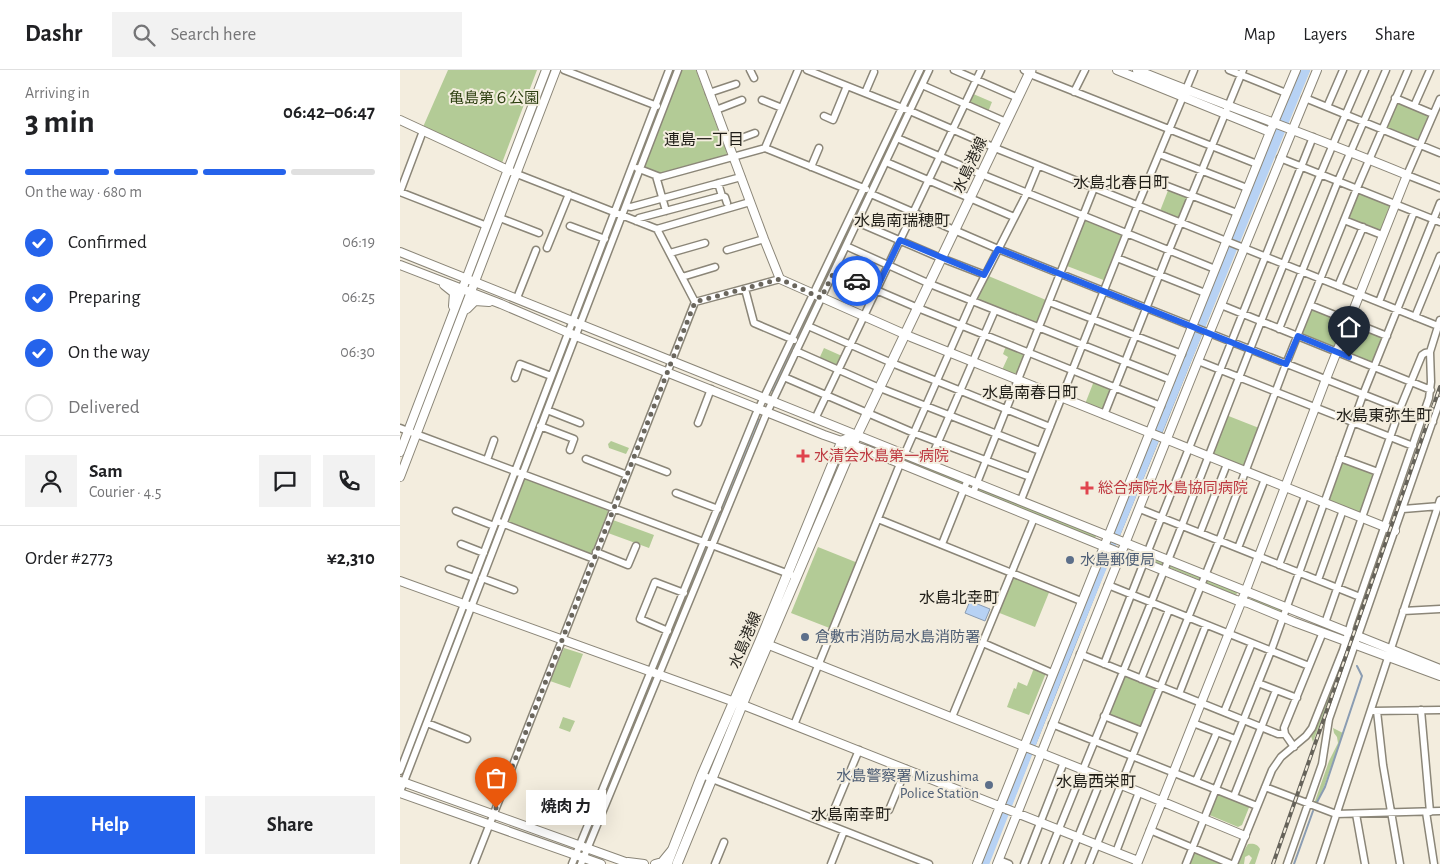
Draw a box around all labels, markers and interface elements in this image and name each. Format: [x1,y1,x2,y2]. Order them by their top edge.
search box [112,12,462,57]
icon: search [130,21,158,49]
text: Dashr [25,22,82,46]
text: Search here [170,25,256,44]
text: Map [1244,26,1275,44]
text: Layers [1303,26,1347,44]
text: Share [1375,26,1415,44]
text: Arriving in [25,85,90,101]
park label: 亀島第６公園 [449,90,539,106]
text: 06:42–06:47 [283,103,375,122]
text: 3 min [25,106,95,138]
district label: 連島一丁目 [664,131,744,148]
street label: 水島港線 [950,134,990,196]
district label: 水島北春日町 [1073,174,1169,191]
text: On the way · 680 m [25,184,142,200]
district label: 水島南瑞穂町 [854,212,950,229]
icon: check [25,229,53,257]
text: Confirmed [68,233,147,252]
text: 06:19 [342,234,375,250]
courier [832,256,882,306]
icon: car [843,267,871,295]
icon: check [25,284,53,312]
text: Preparing [68,288,141,307]
text: 06:25 [341,289,375,305]
pin [1328,306,1370,357]
icon: home [1335,313,1363,341]
icon: check [25,339,53,367]
text: On the way [68,343,150,362]
text: 06:30 [340,344,375,360]
district label: 水島南春日町 [982,384,1078,401]
text: Delivered [68,398,140,417]
district label: 水島東弥生町 [1336,407,1432,424]
place label: 水清会水島第一病院 [814,448,949,464]
marker: 水清会水島第一病院 [796,449,810,463]
button: person [25,455,77,507]
button: chat [259,455,311,507]
button: phone [323,455,375,507]
text: Sam [89,462,123,481]
place label: 総合病院水島協同病院 [1098,479,1248,496]
marker: 総合病院水島協同病院 [1080,481,1094,495]
text: Courier · 4.5 [89,484,161,500]
text: Order #2773 [25,549,113,568]
text: ¥2,310 [327,549,375,568]
place label: 水島郵便局 [1080,552,1155,568]
marker: 水島郵便局 [1064,554,1076,566]
district label: 水島北幸町 [919,589,999,606]
street label: 水島港線 [726,609,764,671]
place label: 倉敷市消防局水島消防署 [815,628,980,645]
marker: 倉敷市消防局水島消防署 [799,631,811,643]
pin [475,757,517,808]
icon: bag [482,764,510,792]
place label: 水島警察署 Mizushima Police Station [836,768,979,801]
district label: 水島西栄町 [1056,773,1136,790]
marker: 水島警察署 Mizushima Police Station [983,779,995,791]
callout: 焼肉 力 [526,790,606,826]
button: Help [25,796,195,854]
button: Share [205,796,375,854]
text: 焼肉 力 [541,799,591,815]
district label: 水島南幸町 [811,806,891,823]

